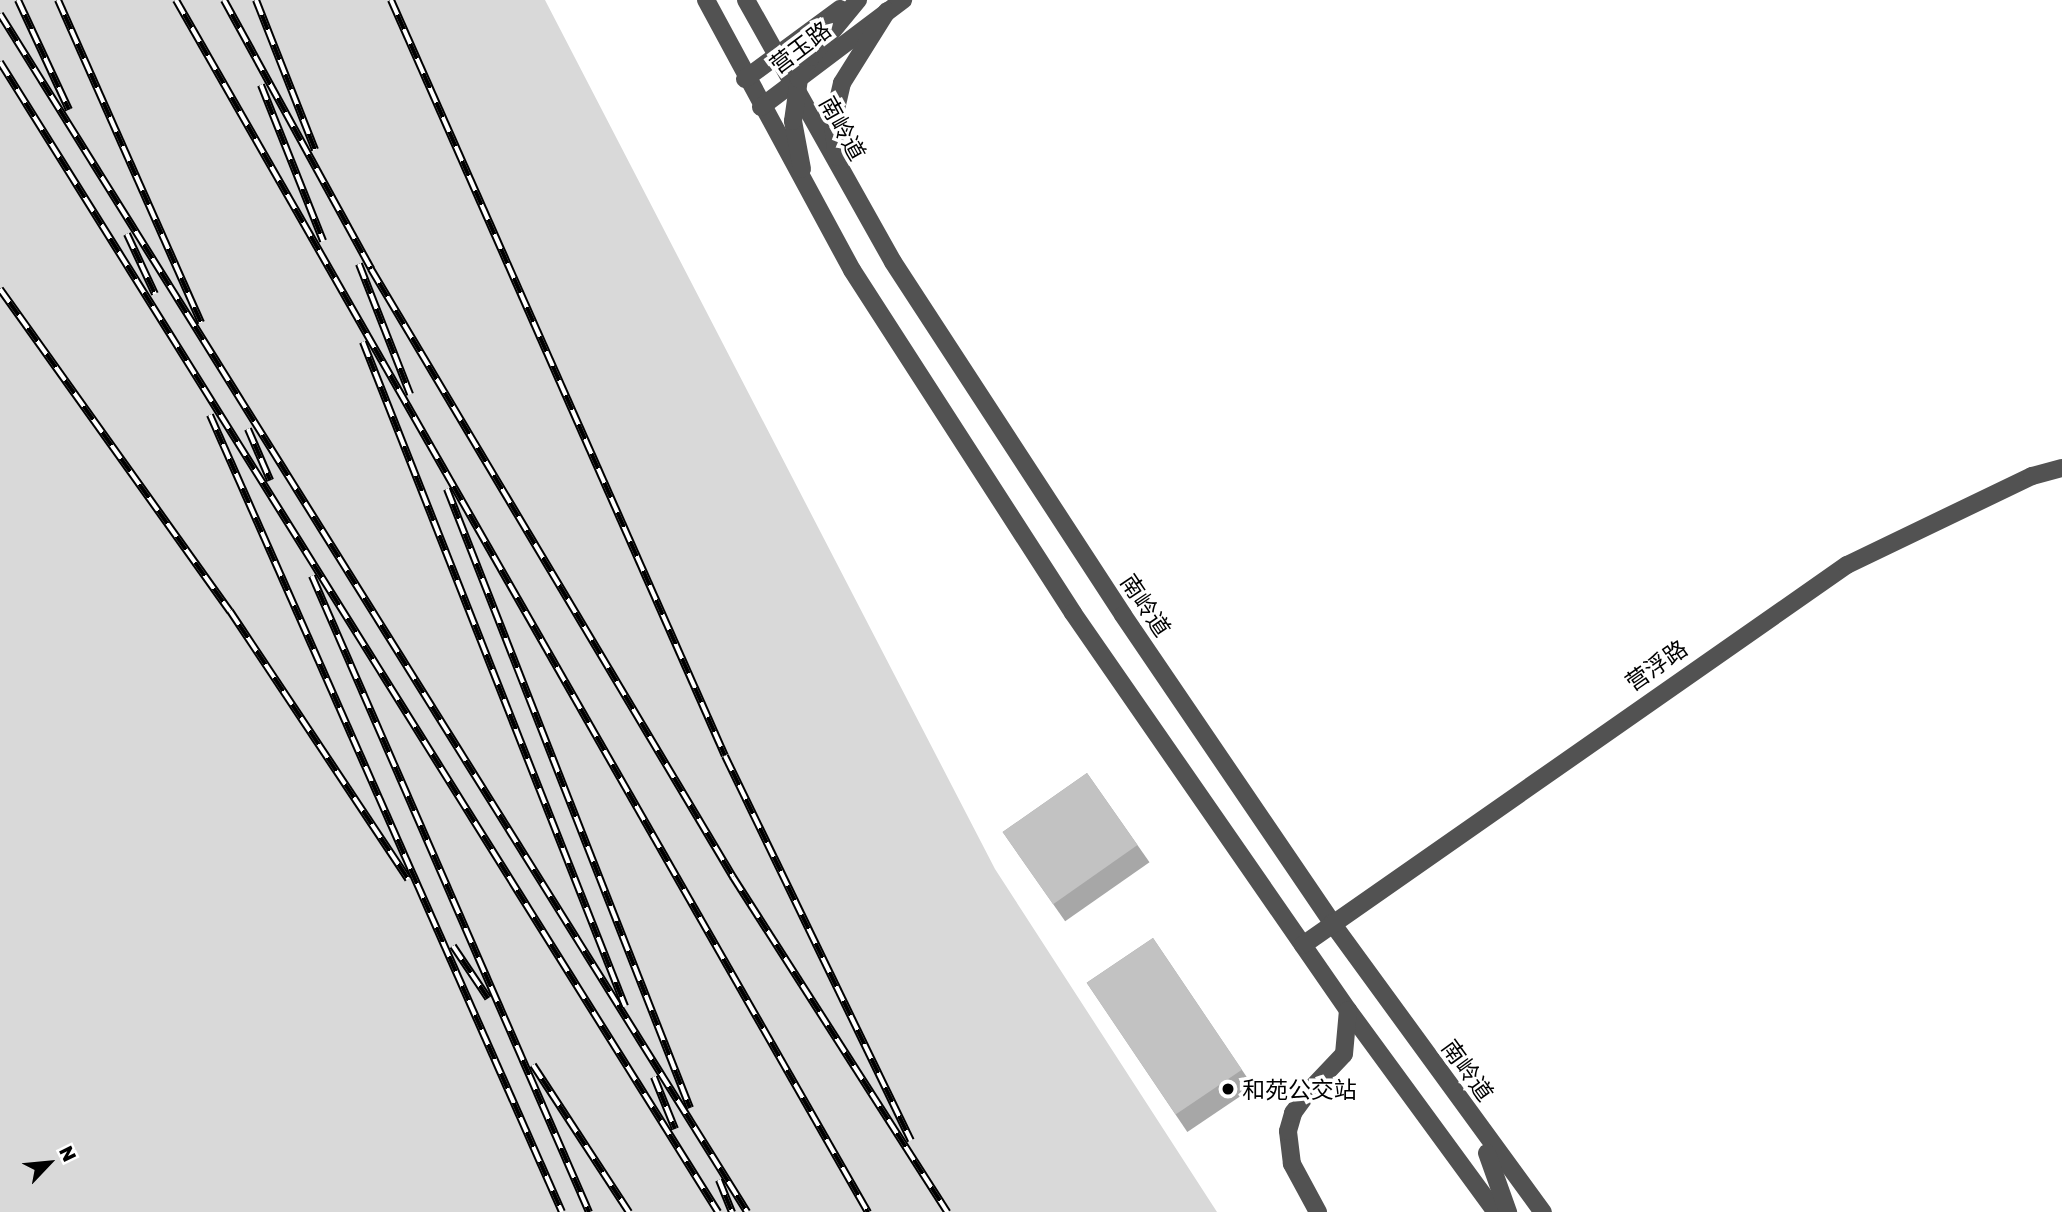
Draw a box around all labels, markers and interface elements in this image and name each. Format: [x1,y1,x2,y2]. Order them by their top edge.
street label: 营玉路 [764,15,836,79]
street label: 南岭道 [814,91,872,165]
street label: 南岭道 [1115,569,1177,641]
street label: 营浮路 [1620,634,1692,696]
street label: 南岭道 [1437,1034,1499,1106]
place label: 和苑公交站 [1242,1075,1357,1103]
marker: 和苑公交站 [1220,1081,1236,1097]
north arrow [14,1128,84,1198]
text: N [55,1142,82,1165]

